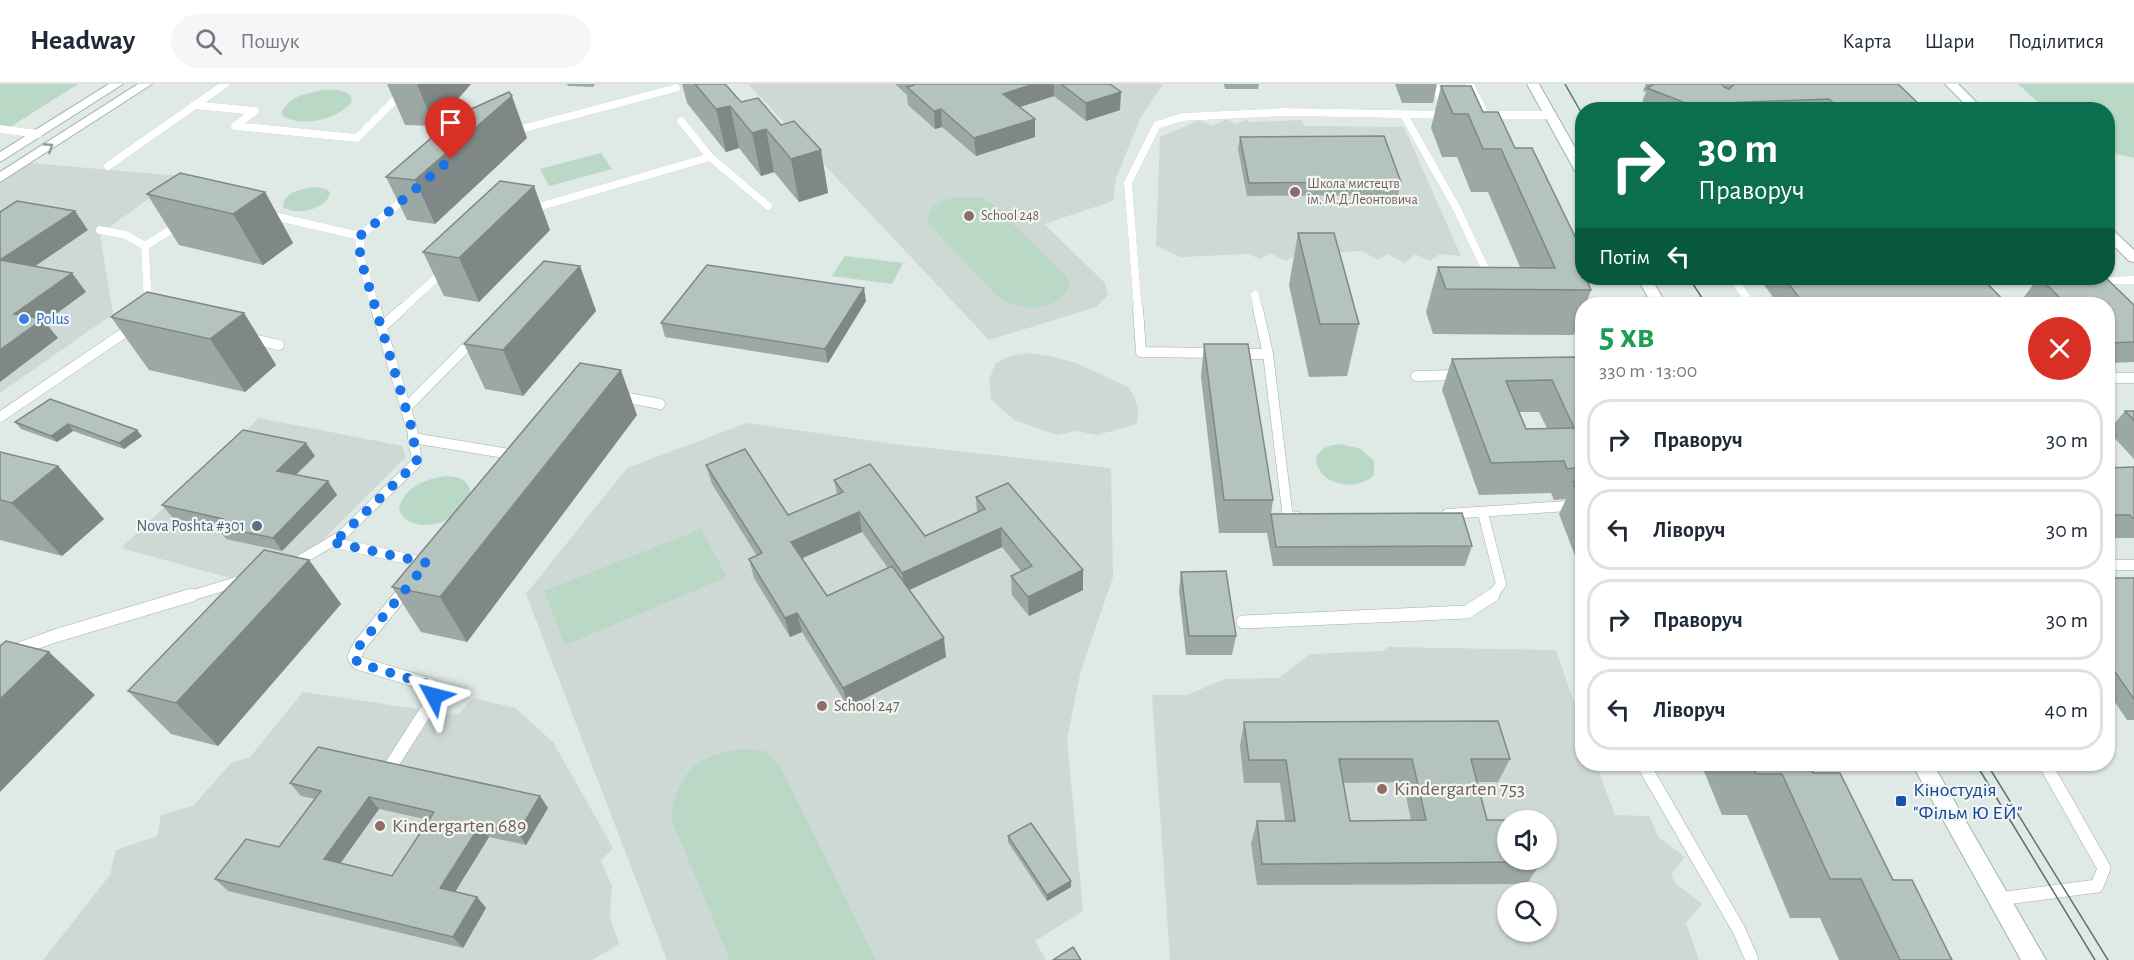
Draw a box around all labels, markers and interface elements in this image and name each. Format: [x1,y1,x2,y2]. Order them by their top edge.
search box [171,14,591,68]
icon: search [192,25,225,58]
text: Headway [30,27,135,55]
text: Пошук [240,30,300,52]
text: Карта [1842,31,1892,52]
text: Шари [1925,31,1975,52]
text: Поділитися [2008,31,2104,52]
pin [425,97,476,159]
icon: arrive [434,106,467,139]
icon: right [1599,126,1677,204]
text: 30 m [1698,128,1778,170]
one-way arrow [43,143,54,154]
place label: Школа мистецтв ім. М.Д.Леонтовича [1307,177,1419,207]
text: Праворуч [1698,177,1805,204]
marker: Школа мистецтв ім. М.Д.Леонтовича [1288,185,1302,199]
marker: School 248 [962,209,976,223]
place label: School 248 [981,209,1039,223]
icon: left [1662,240,1695,273]
text: Потім [1599,246,1650,268]
place label: Polus [36,311,70,327]
marker: Polus [17,312,31,326]
button: close [2028,317,2091,380]
text: 5 хв [1599,318,1654,354]
text: 330 m · 13:00 [1599,361,1697,381]
icon: right [1602,423,1635,456]
text: Праворуч [1653,429,1743,451]
text: 30 m [2046,429,2088,451]
icon: left [1602,513,1635,546]
place label: Nova Poshta #301 [137,518,245,534]
marker: Nova Poshta #301 [250,519,264,533]
text: Ліворуч [1653,519,1726,541]
text: 30 m [2046,519,2088,541]
icon: right [1602,603,1635,636]
text: Праворуч [1653,609,1743,631]
text: 30 m [2046,609,2088,631]
position arrow [402,664,466,728]
icon: left [1602,693,1635,726]
place label: School 247 [834,698,900,714]
marker: School 247 [815,699,829,713]
text: Ліворуч [1653,699,1726,721]
text: 40 m [2045,699,2088,721]
place label: Kindergarten 753 [1394,779,1525,799]
place label: Кіностудія "Фільм Ю ЕЙ" [1913,780,2023,823]
marker: Kindergarten 753 [1375,782,1389,796]
marker: Кіностудія "Фільм Ю ЕЙ" [1894,794,1908,808]
map controls [1497,810,1557,942]
button: sound [1497,810,1557,870]
place label: Kindergarten 689 [392,816,526,836]
marker: Kindergarten 689 [373,819,387,833]
button: search [1497,882,1557,942]

